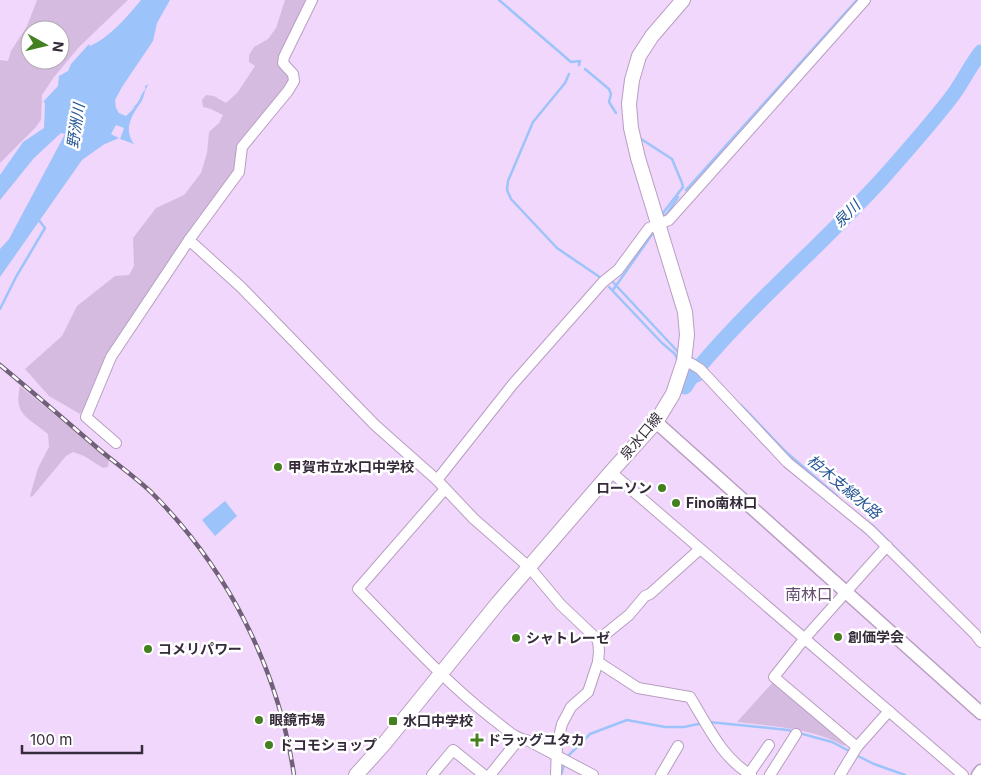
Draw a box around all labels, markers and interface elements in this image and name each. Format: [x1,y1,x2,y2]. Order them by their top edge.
north arrow [20,20,70,70]
text: N [49,40,68,53]
water label: 野洲川 [63,100,89,150]
water label: 泉川 [829,195,865,231]
street label: 泉水口線 [616,409,665,463]
water label: 柏木支線水路 [804,450,886,524]
place label: 甲賀市立水口中学校 [288,458,414,475]
marker: 甲賀市立水口中学校 [272,461,284,473]
place label: ローソン [596,479,652,496]
marker: ローソン [656,482,668,494]
place label: Fino南林口 [686,494,757,511]
marker: Fino南林口 [670,497,682,509]
district label: 南林口 [785,584,833,604]
place label: 創価学会 [848,628,904,645]
place label: シャトレーゼ [526,629,610,646]
marker: 創価学会 [832,631,844,643]
marker: シャトレーゼ [510,632,522,644]
place label: コメリパワー [158,640,242,657]
marker: コメリパワー [142,643,154,655]
place label: 眼鏡市場 [269,711,325,728]
place label: 水口中学校 [403,712,473,729]
marker: 眼鏡市場 [253,714,265,726]
marker: 水口中学校 [387,715,399,727]
scale bar [22,722,142,754]
text: 100 m [30,730,72,749]
place label: ドラッグユタカ [487,731,585,748]
marker: ドラッグユタカ [471,734,483,746]
place label: ドコモショップ [279,736,377,753]
marker: ドコモショップ [263,739,275,751]

